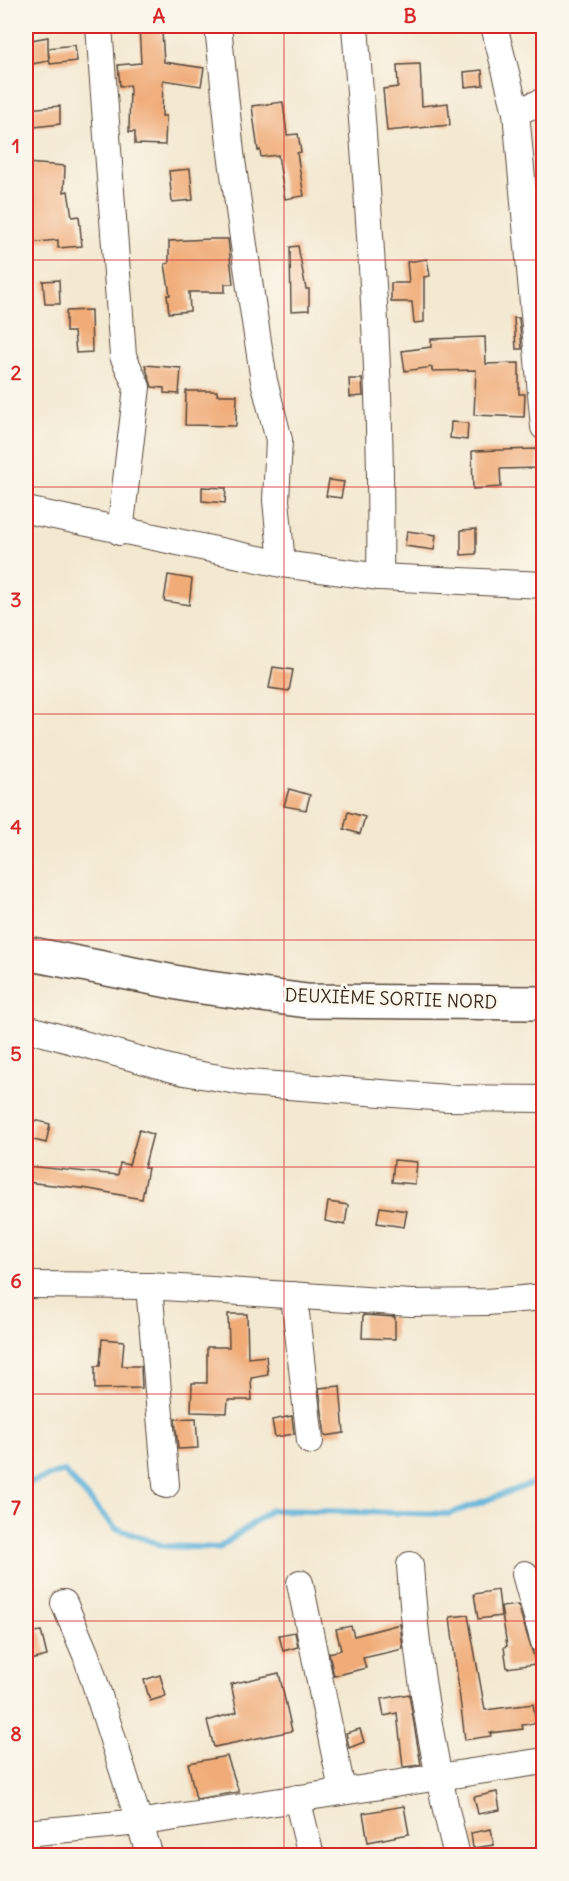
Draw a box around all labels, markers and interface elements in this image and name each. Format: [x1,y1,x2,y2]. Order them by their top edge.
text: A [153,3,166,28]
text: B [403,3,417,28]
text: 1 [12,133,20,158]
text: 2 [11,360,22,385]
text: 3 [10,587,22,612]
text: 4 [10,814,22,839]
street label: DEUXIÈME SORTIE NORD [284,983,498,1014]
text: 5 [10,1041,22,1066]
text: 6 [10,1268,22,1293]
text: 7 [11,1495,21,1520]
text: 8 [10,1721,22,1746]

